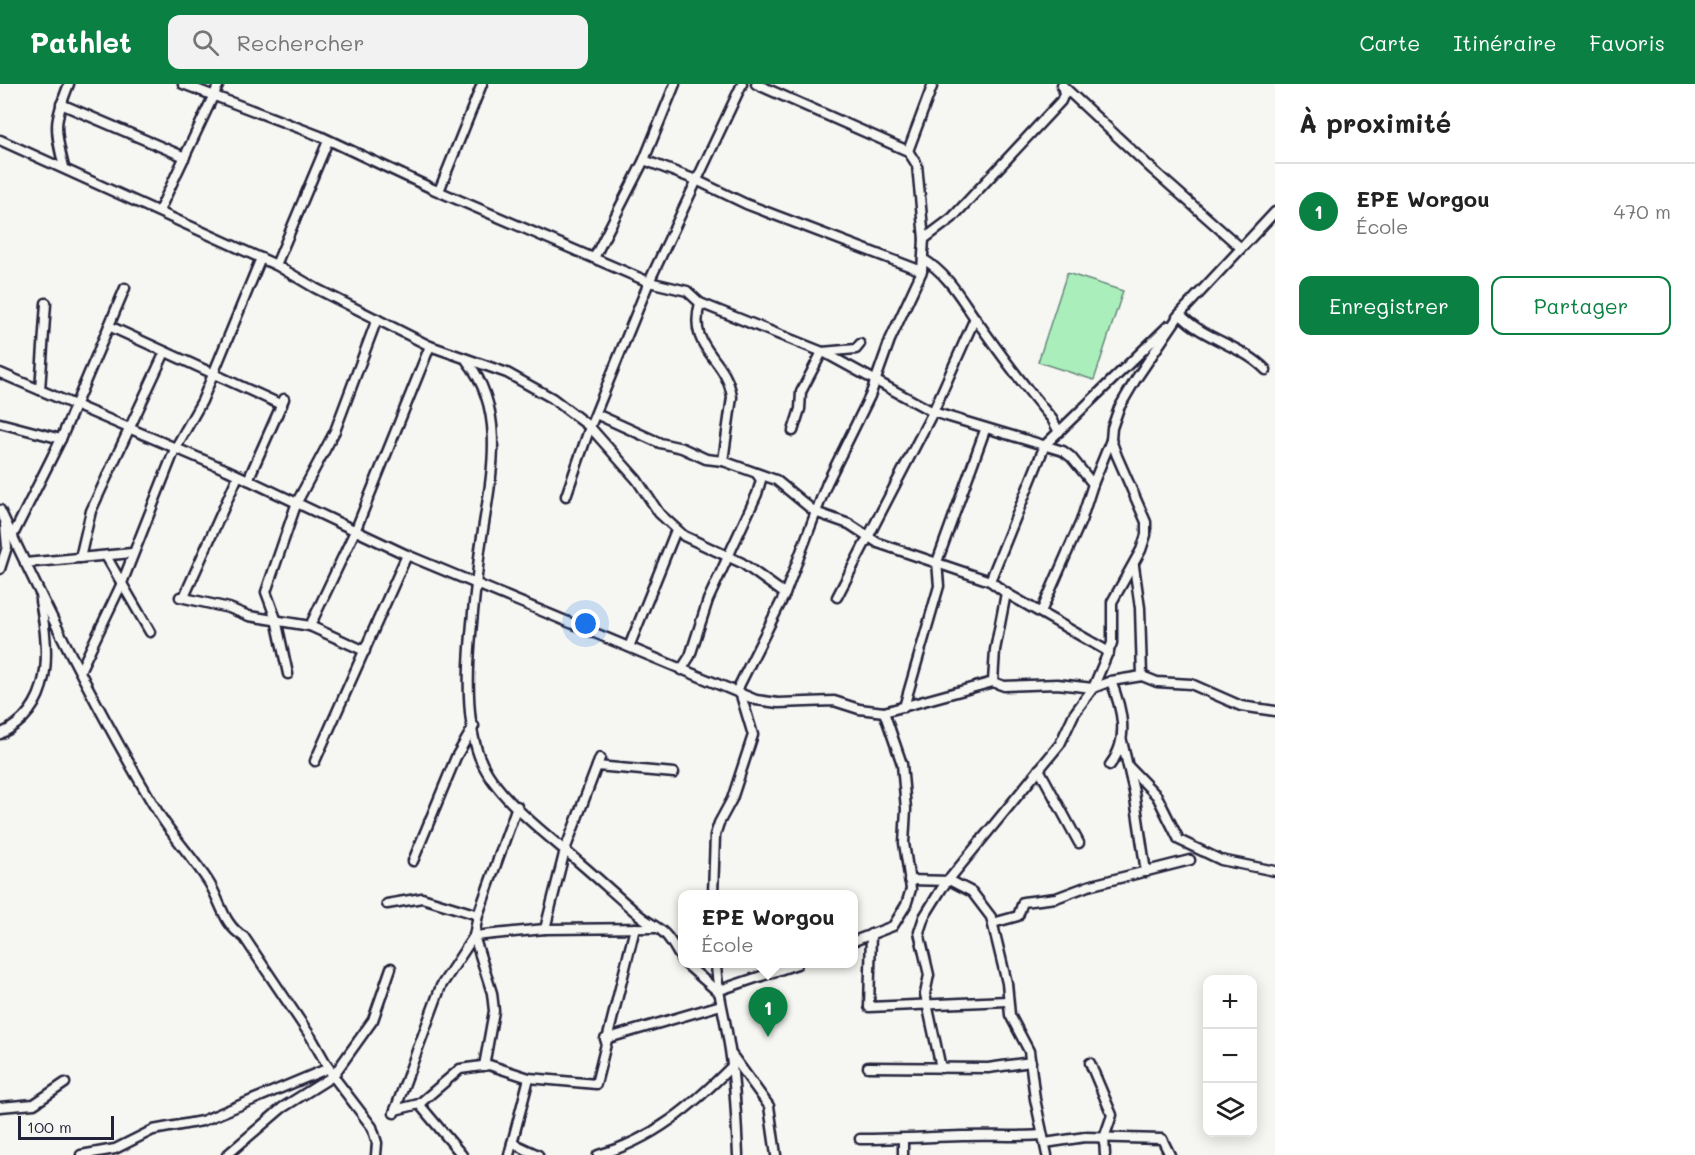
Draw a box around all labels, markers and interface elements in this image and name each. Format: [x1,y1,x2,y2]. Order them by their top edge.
search box [168,15,588,69]
text: Pathlet [30,24,132,60]
icon: search [189,26,222,59]
text: Rechercher [237,28,364,57]
text: Carte [1359,29,1420,56]
text: Itinéraire [1453,29,1556,56]
text: Favoris [1589,29,1665,56]
text: À proximité [1299,106,1451,140]
text: EPE Worgou [1356,184,1490,213]
text: 1 [1314,198,1323,224]
text: 470 m [1613,198,1671,224]
text: École [1356,213,1408,239]
button: Enregistrer [1299,276,1479,335]
button: Partager [1491,276,1671,335]
your location [571,609,600,638]
popup [678,890,858,968]
text: EPE Worgou [701,902,835,931]
text: École [701,931,754,957]
map controls [1203,975,1257,1137]
button: + [1203,975,1257,1029]
pin: 1 [748,988,788,1037]
button: − [1203,1029,1257,1083]
button: layers [1203,1083,1257,1137]
scale bar [18,1113,114,1140]
text: 100 m [27,1116,72,1137]

